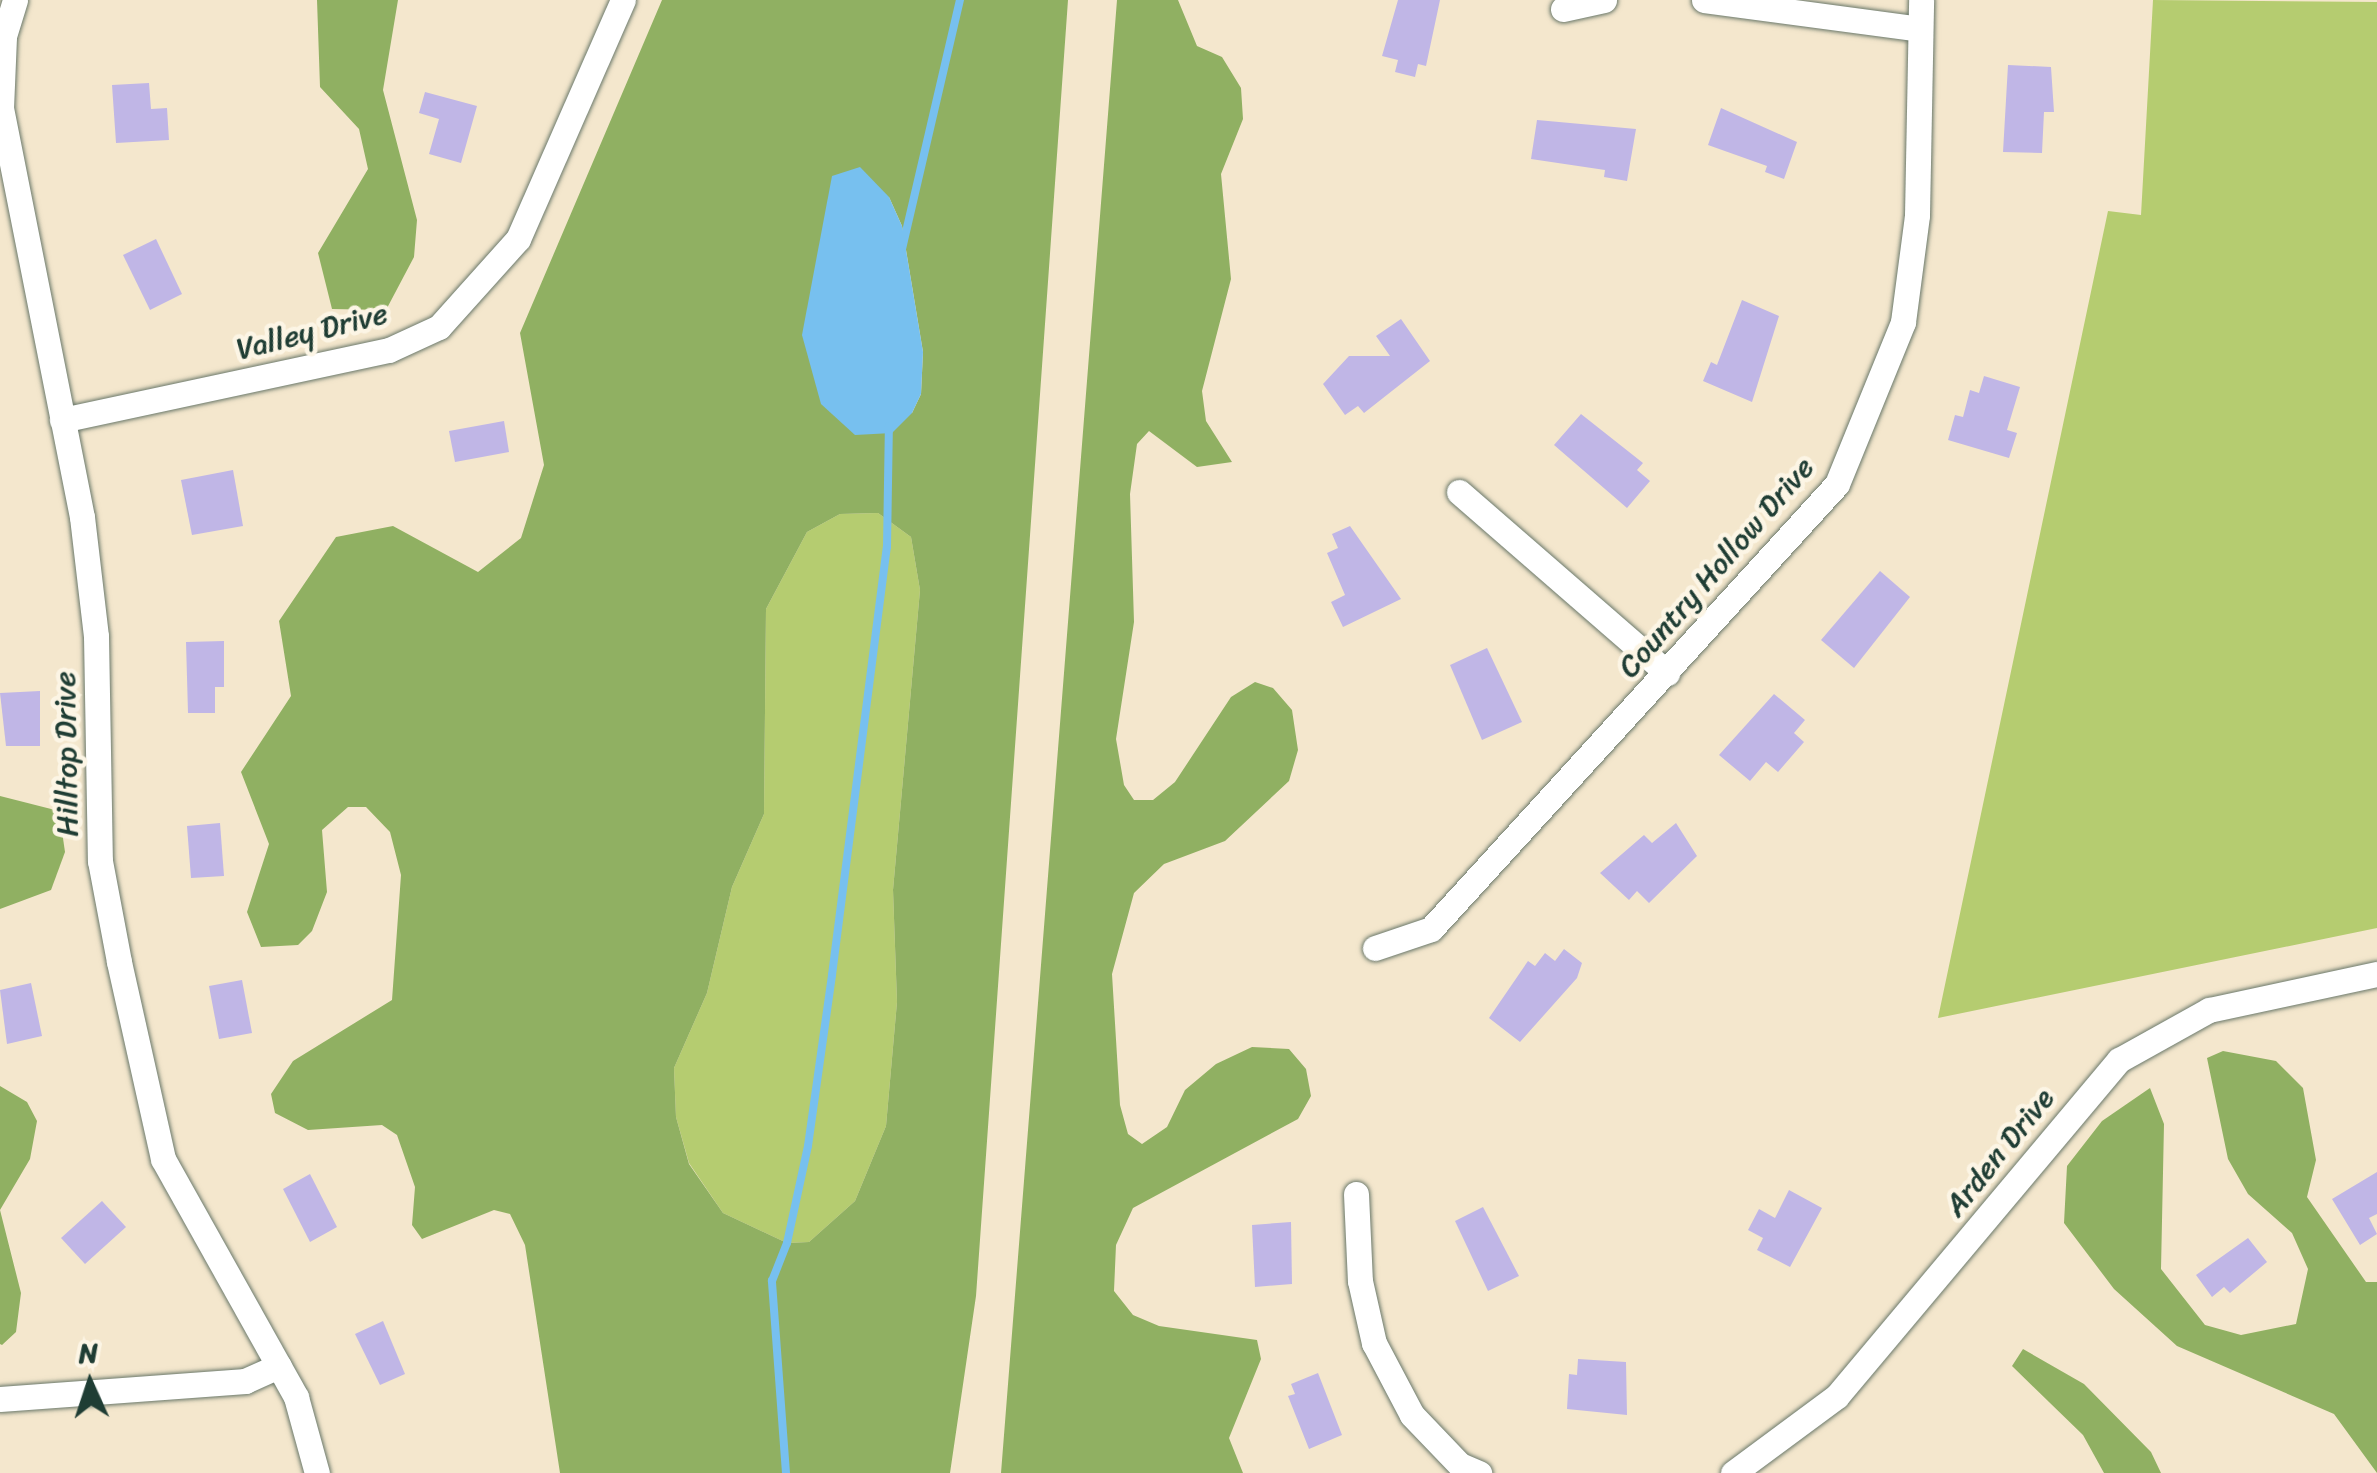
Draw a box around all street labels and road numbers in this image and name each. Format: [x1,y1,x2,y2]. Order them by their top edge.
street label: Valley Drive [233,295,391,367]
street label: Country Hollow Drive [1610,449,1822,685]
street label: Hilltop Drive [47,671,85,837]
street label: Arden Drive [1936,1080,2062,1224]

